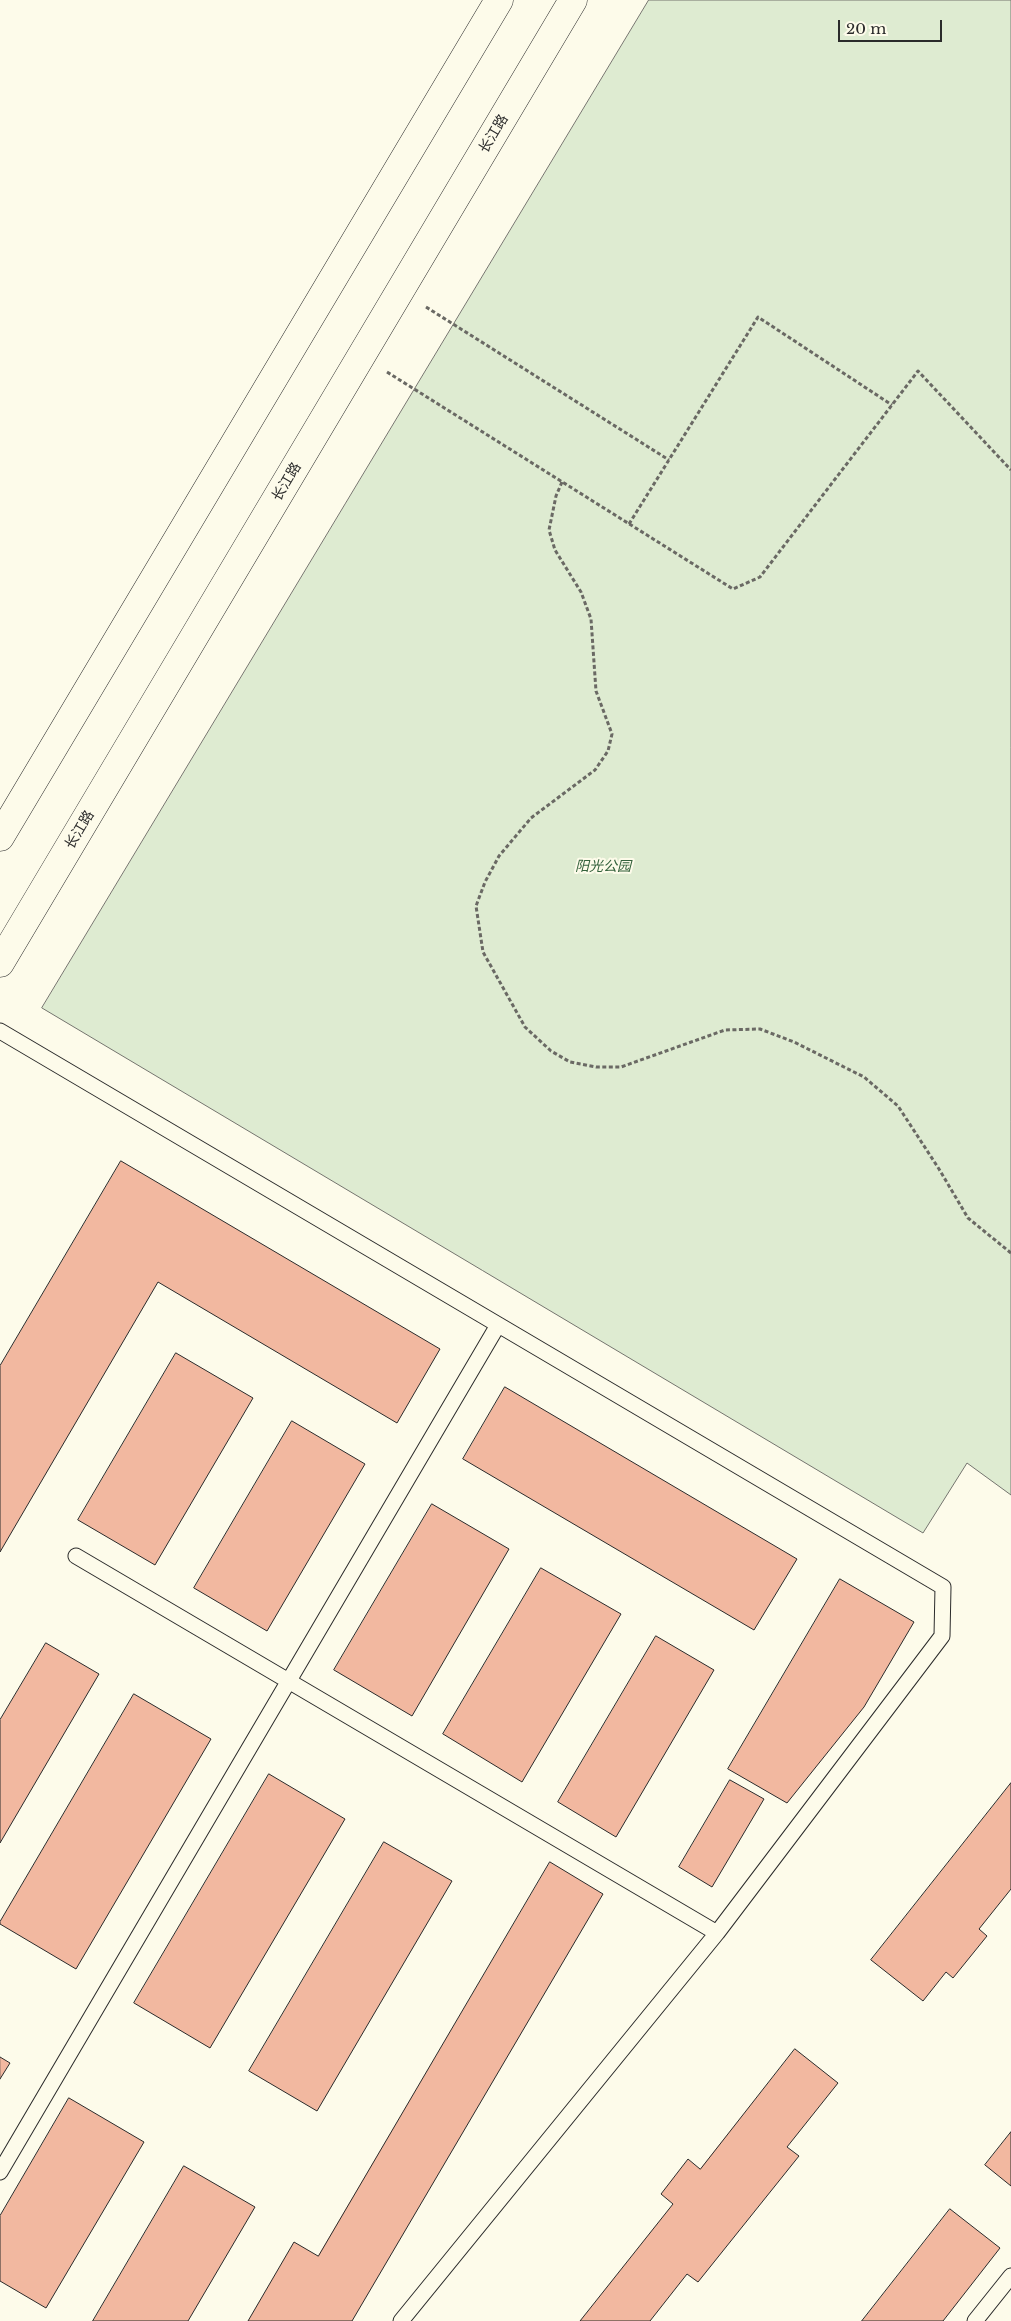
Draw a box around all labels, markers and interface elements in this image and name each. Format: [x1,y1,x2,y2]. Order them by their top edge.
scale bar [841,10,945,42]
text: 20 m [846,19,886,38]
street label: 长江路 [476,112,512,156]
street label: 长江路 [269,460,305,504]
street label: 长江路 [62,808,98,852]
park label: 阳光公园 [575,859,631,875]

